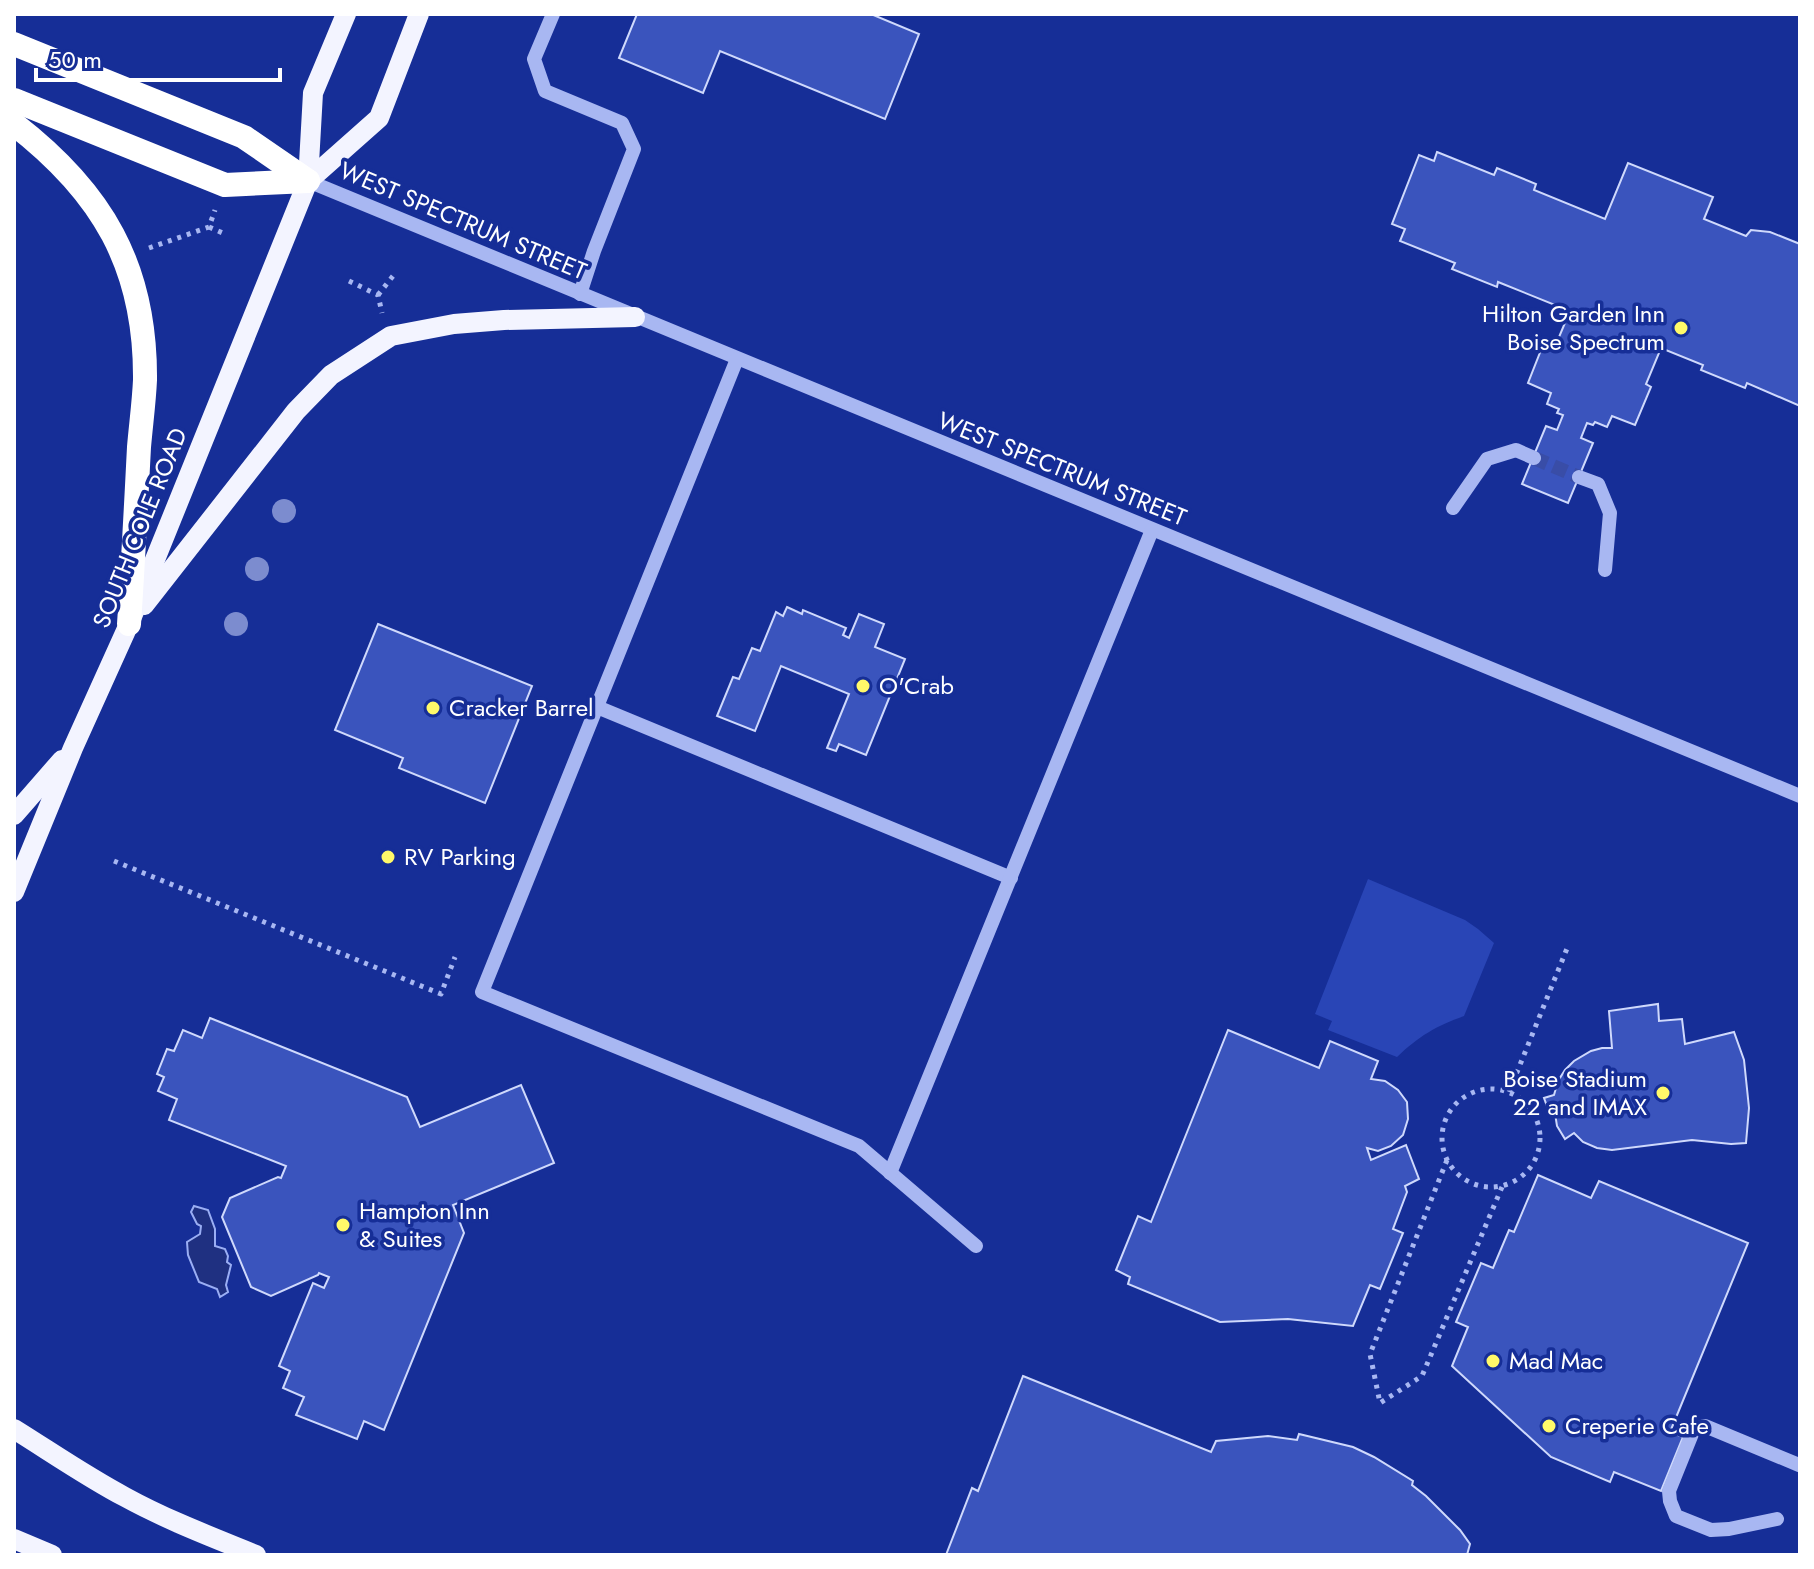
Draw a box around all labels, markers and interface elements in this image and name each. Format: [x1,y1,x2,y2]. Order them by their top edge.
scale bar [36,32,280,82]
text: 50 m [48,42,102,77]
street label: WEST SPECTRUM STREET [334,153,592,288]
place label: Hilton Garden Inn Boise Spectrum [1482,296,1665,359]
marker: Hilton Garden Inn Boise Spectrum [1672,319,1690,337]
street label: WEST SPECTRUM STREET [933,403,1192,534]
street label: SOUTH COLE ROAD [83,422,196,633]
place label: O'Crab [879,668,954,703]
marker: O'Crab [854,677,872,695]
place label: Cracker Barrel [449,690,594,725]
marker: Cracker Barrel [424,699,442,717]
place label: RV Parking [404,839,516,874]
marker: RV Parking [379,848,397,866]
place label: Boise Stadium 22 and IMAX [1503,1061,1648,1124]
marker: Boise Stadium 22 and IMAX [1654,1084,1672,1102]
place label: Hampton Inn & Suites [359,1193,490,1256]
marker: Hampton Inn & Suites [334,1216,352,1234]
place label: Mad Mac [1509,1343,1603,1378]
marker: Mad Mac [1484,1352,1502,1370]
place label: Creperie Cafe [1565,1408,1709,1443]
marker: Creperie Cafe [1540,1417,1558,1435]

